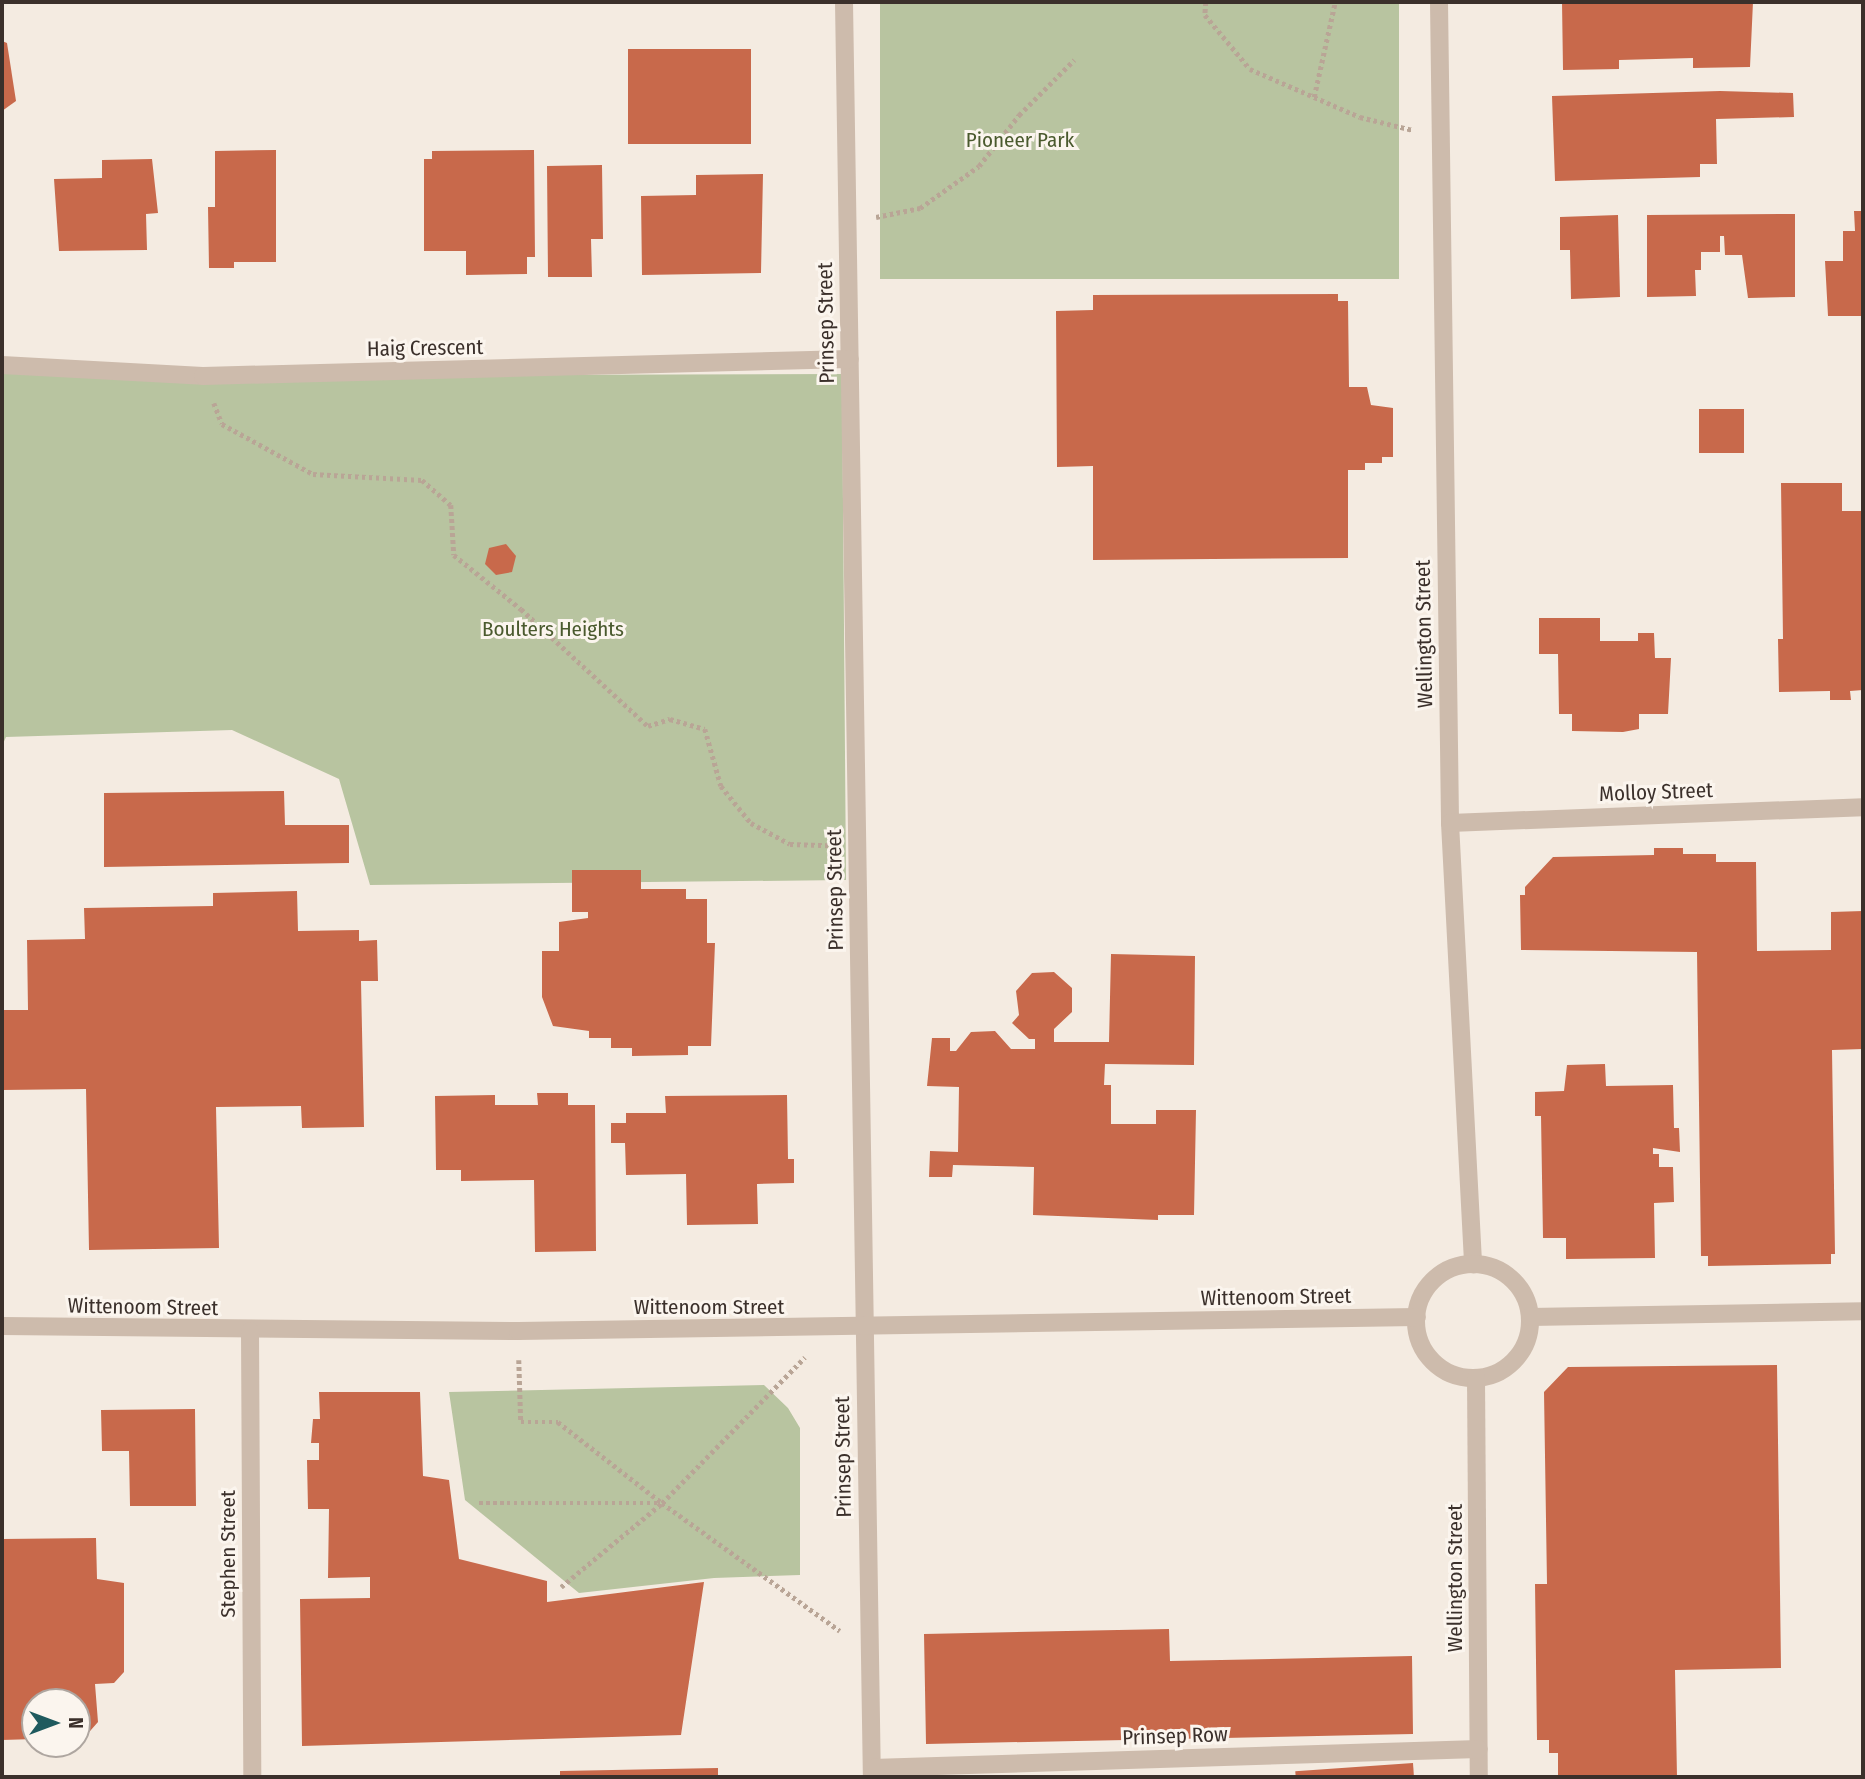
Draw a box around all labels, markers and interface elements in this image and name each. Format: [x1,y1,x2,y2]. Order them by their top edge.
park label: Pioneer Park [966,127,1074,153]
street label: Prinsep Street [812,262,840,384]
street label: Haig Crescent [367,334,483,362]
street label: Wellington Street [1410,560,1438,708]
park label: Boulters Heights [482,616,624,642]
street label: Molloy Street [1599,777,1713,807]
street label: Prinsep Street [821,829,849,951]
street label: Wittenoom Street [1200,1283,1352,1311]
street label: Wittenoom Street [67,1293,219,1321]
street label: Wittenoom Street [634,1294,784,1320]
street label: Prinsep Street [829,1396,857,1518]
street label: Stephen Street [215,1490,241,1618]
street label: Wellington Street [1442,1504,1468,1652]
north arrow [21,1688,91,1758]
text: N [64,1717,87,1729]
street label: Prinsep Row [1122,1722,1228,1750]

